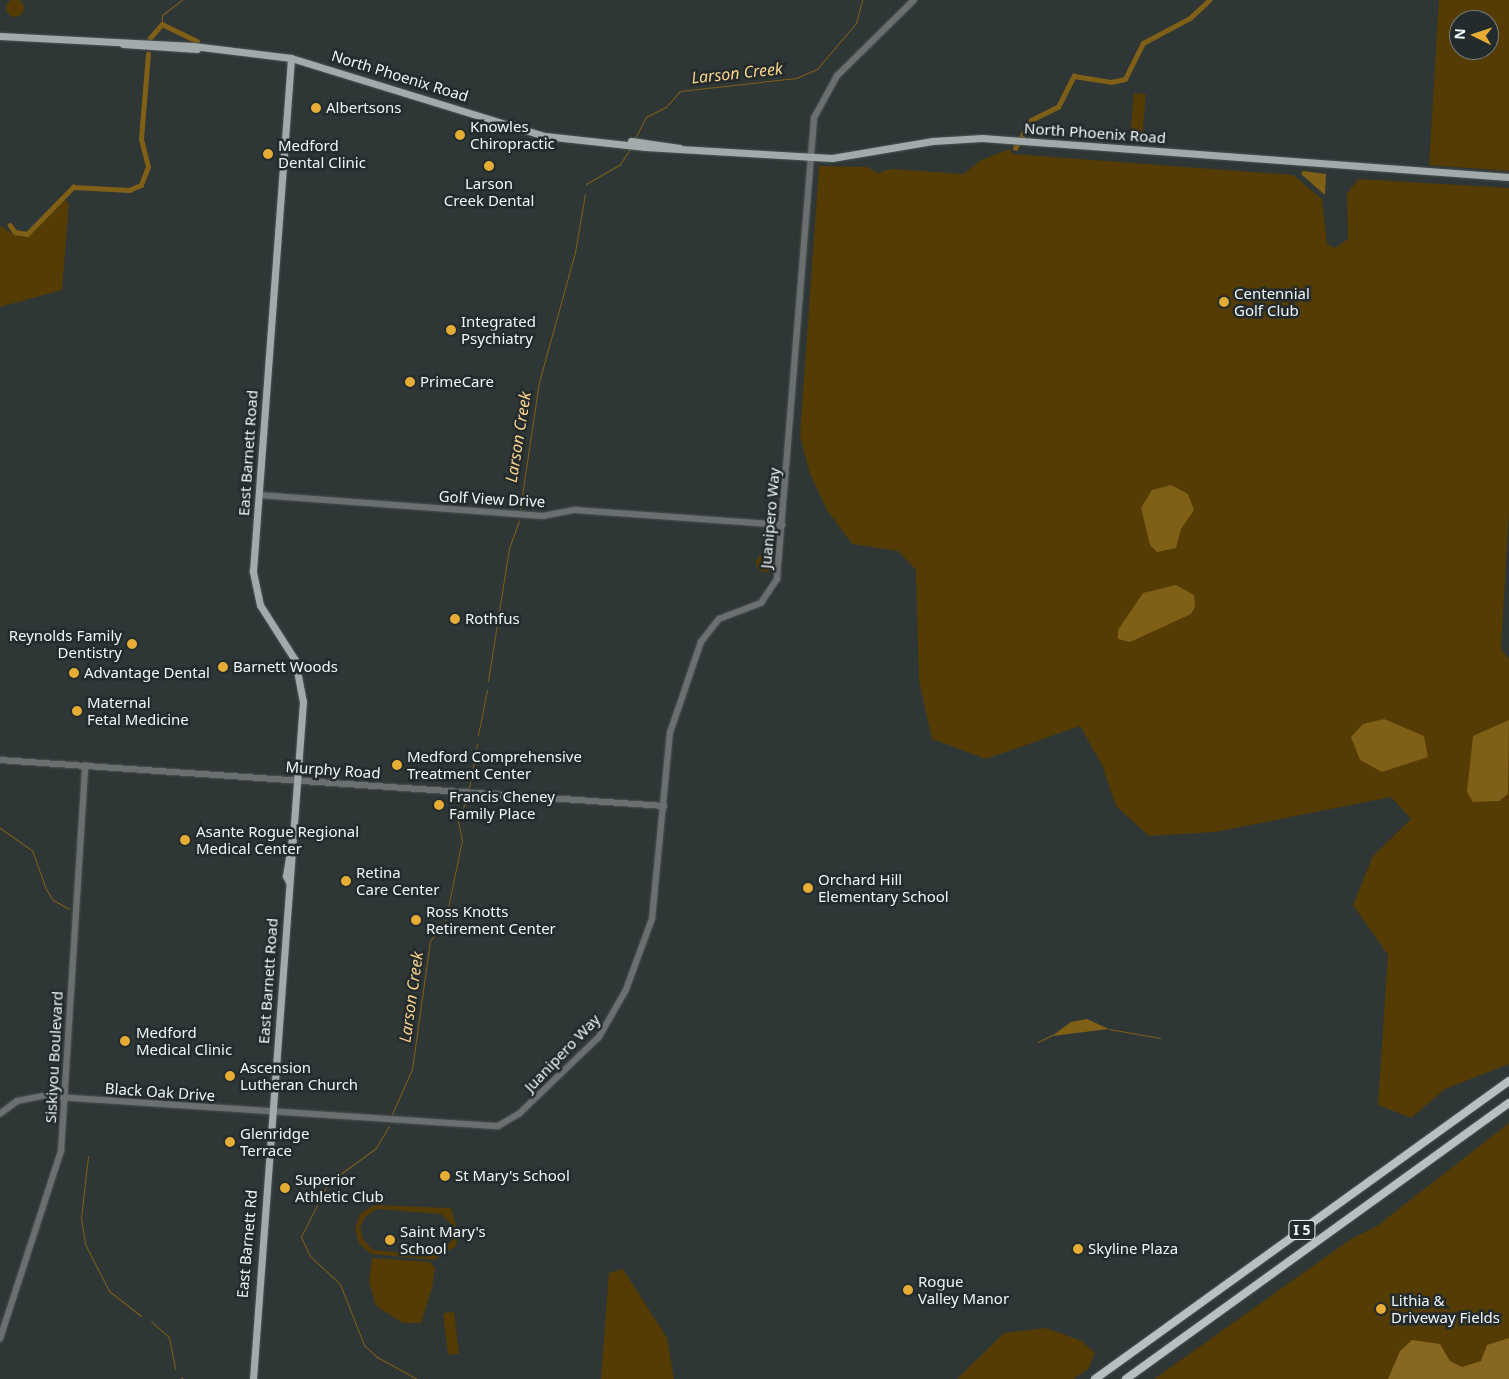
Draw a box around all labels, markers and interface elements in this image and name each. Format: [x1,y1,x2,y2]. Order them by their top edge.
north arrow [1449,10,1499,60]
text: N [1450,28,1469,40]
street label: North Phoenix Road [329,47,471,105]
water label: Larson Creek [690,59,784,87]
place label: Albertsons [326,99,401,117]
marker: Albertsons [310,102,322,114]
place label: Knowles Chiropractic [470,117,555,152]
street label: North Phoenix Road [1023,119,1167,147]
marker: Knowles Chiropractic [454,129,466,141]
place label: Medford Dental Clinic [278,136,366,171]
marker: Medford Dental Clinic [262,148,274,160]
marker: Larson Creek Dental [483,160,495,172]
place label: Larson Creek Dental [444,174,534,209]
place label: Centennial Golf Club [1234,284,1310,319]
marker: Centennial Golf Club [1218,296,1230,308]
place label: Integrated Psychiatry [461,312,536,347]
marker: Integrated Psychiatry [445,324,457,336]
place label: PrimeCare [420,373,494,391]
marker: PrimeCare [404,376,416,388]
street label: East Barnett Road [235,389,261,517]
water label: Larson Creek [501,390,535,484]
street label: Juanipero Way [757,467,783,569]
street label: Golf View Drive [438,487,546,511]
place label: Rothfus [465,610,520,628]
marker: Rothfus [449,613,461,625]
place label: Reynolds Family Dentistry [9,626,122,661]
marker: Reynolds Family Dentistry [126,638,138,650]
place label: Barnett Woods [233,658,338,676]
marker: Barnett Woods [217,661,229,673]
place label: Advantage Dental [84,664,210,682]
marker: Advantage Dental [68,667,80,679]
place label: Maternal Fetal Medicine [87,693,189,728]
marker: Maternal Fetal Medicine [71,705,83,717]
place label: Medford Comprehensive Treatment Center [407,747,582,782]
street label: Murphy Road [285,758,381,782]
marker: Medford Comprehensive Treatment Center [391,759,403,771]
place label: Francis Cheney Family Place [449,787,555,822]
marker: Francis Cheney Family Place [433,799,445,811]
place label: Asante Rogue Regional Medical Center [196,822,359,857]
marker: Asante Rogue Regional Medical Center [178,833,192,847]
place label: Retina Care Center [356,863,439,898]
place label: Orchard Hill Elementary School [818,870,949,905]
marker: Retina Care Center [340,875,352,887]
marker: Orchard Hill Elementary School [802,882,814,894]
place label: Ross Knotts Retirement Center [426,902,556,937]
marker: Ross Knotts Retirement Center [410,914,422,926]
street label: East Barnett Road [255,917,281,1045]
water label: Larson Creek [395,950,427,1044]
street label: Siskiyou Boulevard [42,990,66,1124]
street label: Juanipero Way [520,1010,604,1096]
place label: Medford Medical Clinic [136,1023,232,1058]
marker: Medford Medical Clinic [118,1034,132,1048]
place label: Ascension Lutheran Church [240,1058,358,1093]
marker: Ascension Lutheran Church [224,1070,236,1082]
street label: Black Oak Drive [104,1079,216,1105]
place label: Glenridge Terrace [240,1124,309,1159]
marker: Glenridge Terrace [224,1136,236,1148]
place label: St Mary's School [455,1167,570,1185]
place label: Superior Athletic Club [295,1170,384,1205]
marker: St Mary's School [439,1170,451,1182]
marker: Superior Athletic Club [279,1182,291,1194]
street label: East Barnett Rd [233,1189,261,1299]
road number: I 5 [1288,1218,1316,1242]
place label: Saint Mary's School [400,1222,486,1257]
marker: Saint Mary's School [384,1234,396,1246]
place label: Skyline Plaza [1088,1240,1178,1258]
marker: Skyline Plaza [1072,1243,1084,1255]
place label: Rogue Valley Manor [918,1272,1009,1307]
marker: Rogue Valley Manor [902,1284,914,1296]
place label: Lithia & Driveway Fields [1391,1291,1500,1326]
marker: Lithia & Driveway Fields [1375,1303,1387,1315]

